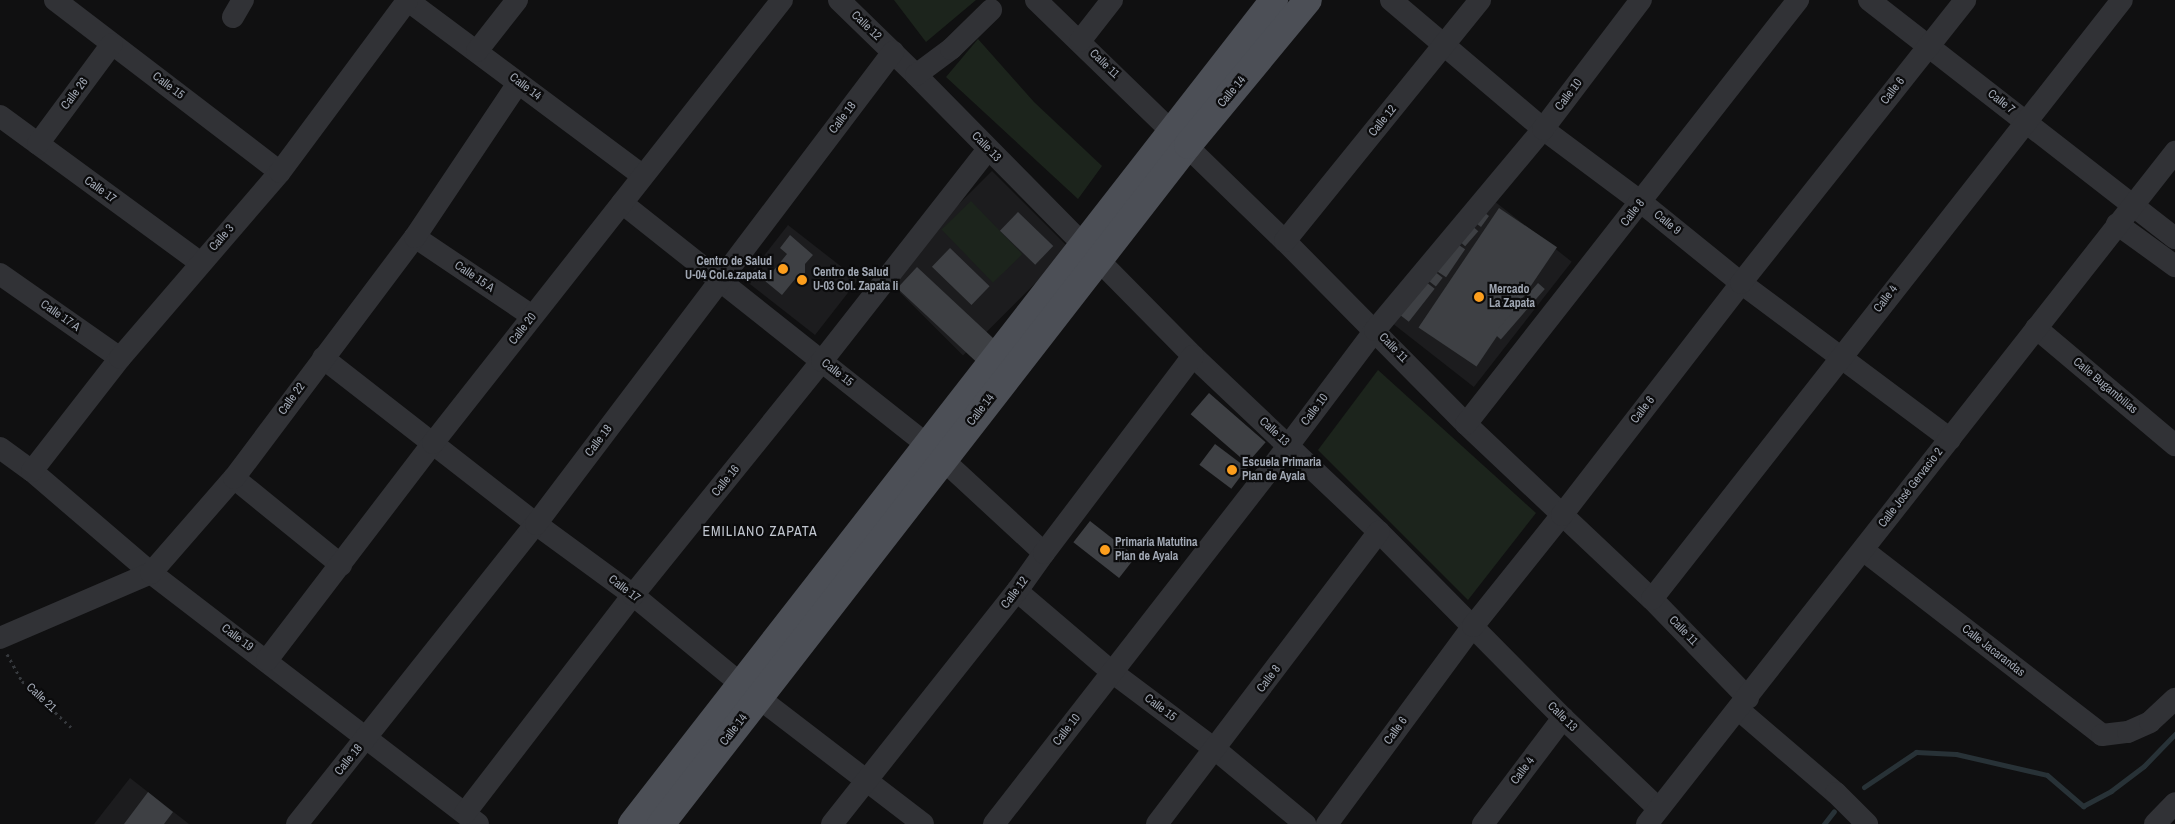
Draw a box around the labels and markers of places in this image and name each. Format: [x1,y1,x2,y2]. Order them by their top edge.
place label: Centro de Salud U-04 Col.e.zapata I [685,255,772,283]
marker: Centro de Salud U-04 Col.e.zapata I [776,262,790,276]
place label: Centro de Salud U-03 Col. Zapata Ii [813,266,898,294]
marker: Centro de Salud U-03 Col. Zapata Ii [795,273,809,287]
place label: Mercado La Zapata [1489,283,1535,311]
marker: Mercado La Zapata [1473,291,1485,303]
place label: Escuela Primaria Plan de Ayala [1242,456,1321,484]
marker: Escuela Primaria Plan de Ayala [1226,464,1238,476]
place label: Primaria Matutina Plan de Ayala [1115,536,1198,564]
marker: Primaria Matutina Plan de Ayala [1099,544,1111,556]

